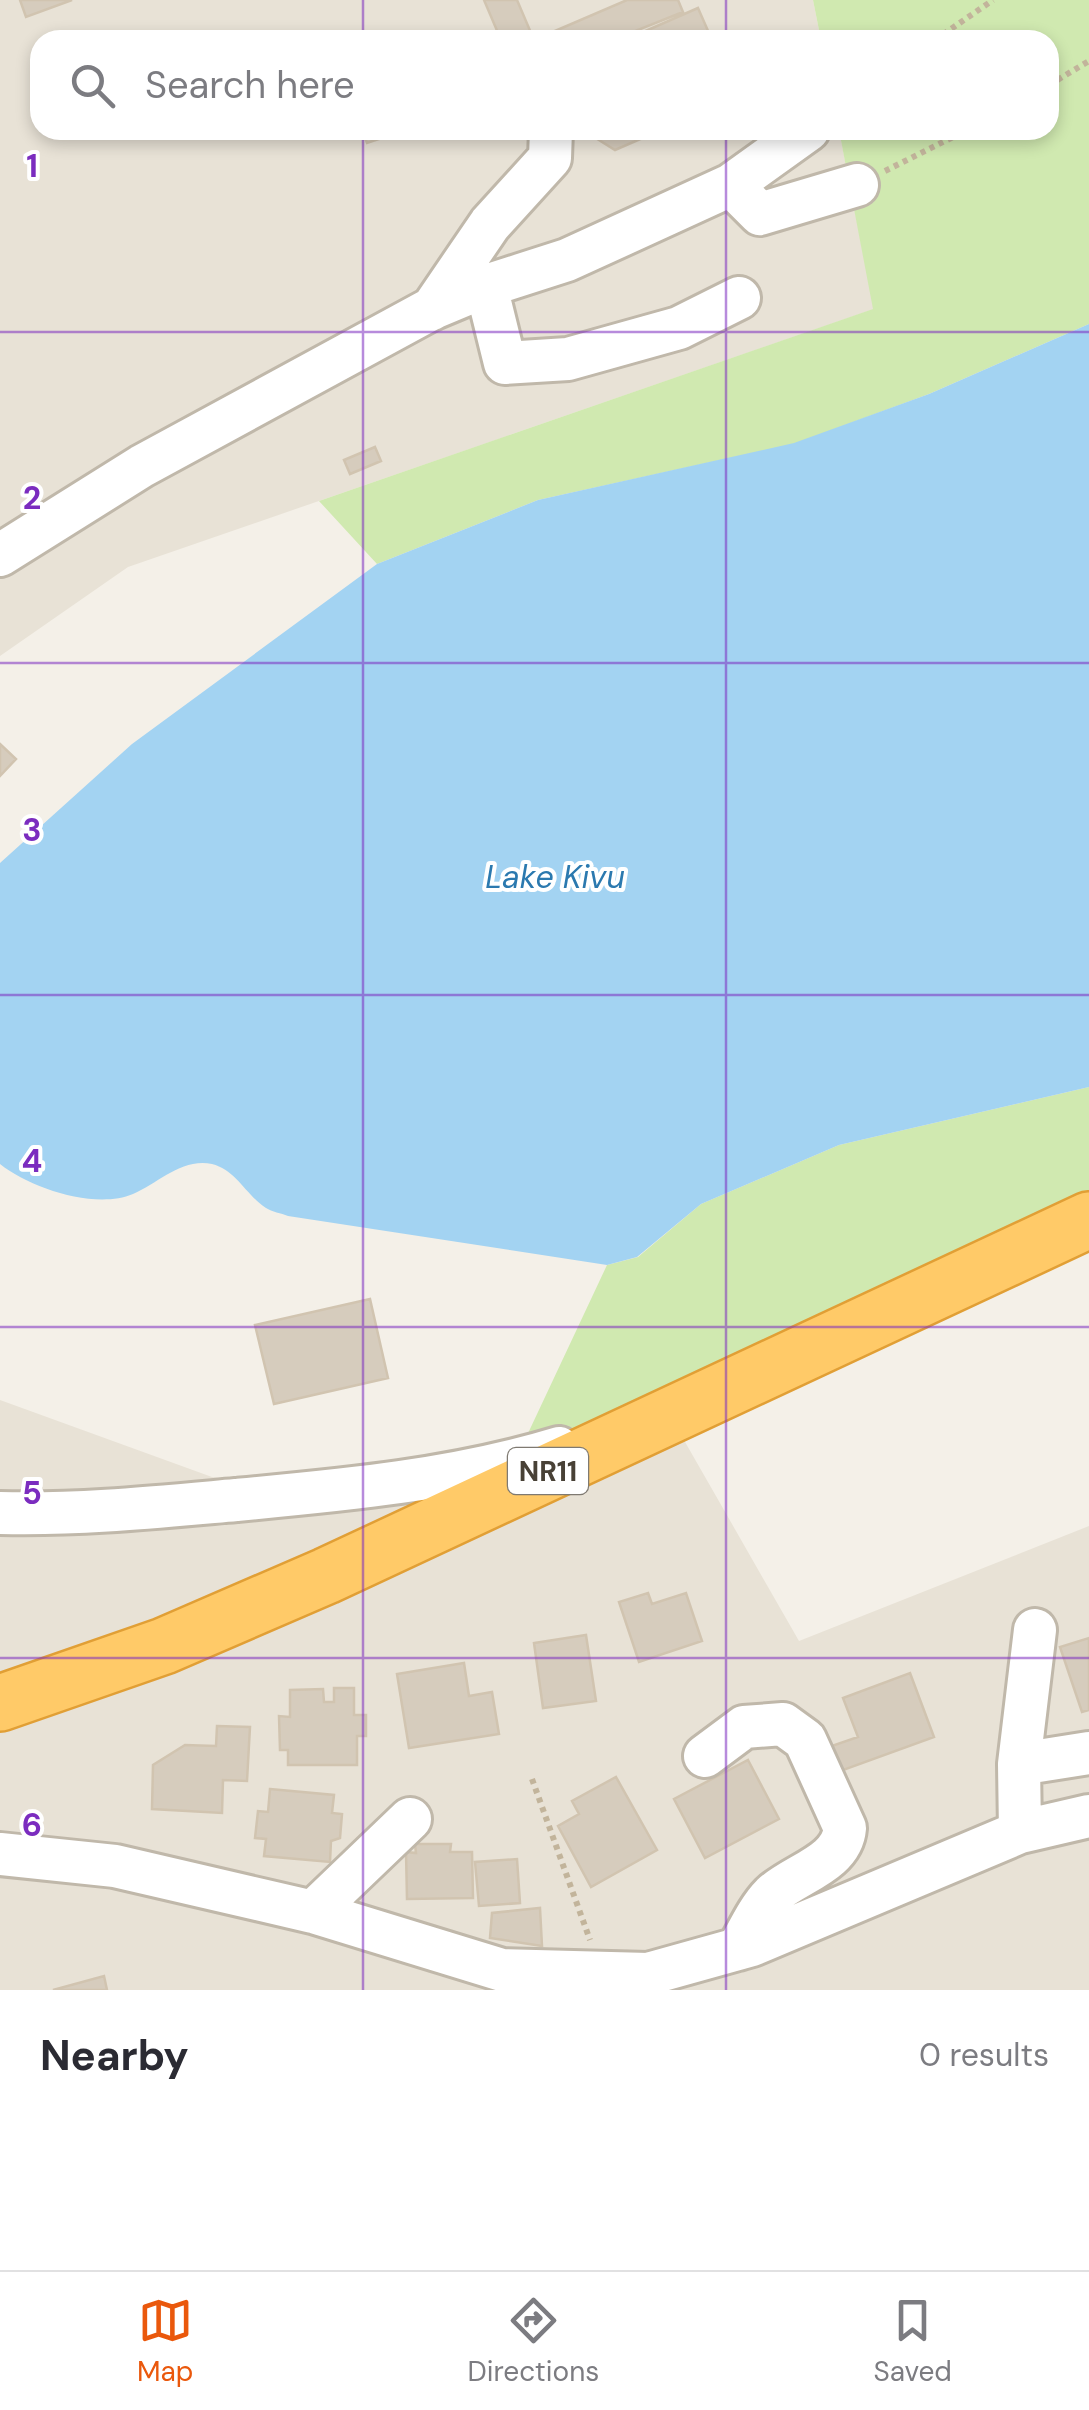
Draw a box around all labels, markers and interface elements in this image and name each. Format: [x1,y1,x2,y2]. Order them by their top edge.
search box [30,30,1059,140]
icon: search [65,58,120,113]
text: Search here [145,60,355,110]
text: 1 [26,145,38,187]
text: 2 [23,477,41,519]
text: 3 [22,809,42,851]
water label: Lake Kivu [485,856,625,898]
text: 4 [22,1140,42,1182]
road number: NR11 [508,1448,588,1494]
text: 5 [22,1472,42,1514]
text: 6 [22,1804,42,1846]
text: Nearby [40,2028,189,2083]
text: 0 results [919,2034,1049,2076]
tab: Map [137,2293,193,2390]
tab: Directions [468,2293,599,2390]
tab: Saved [873,2293,952,2390]

